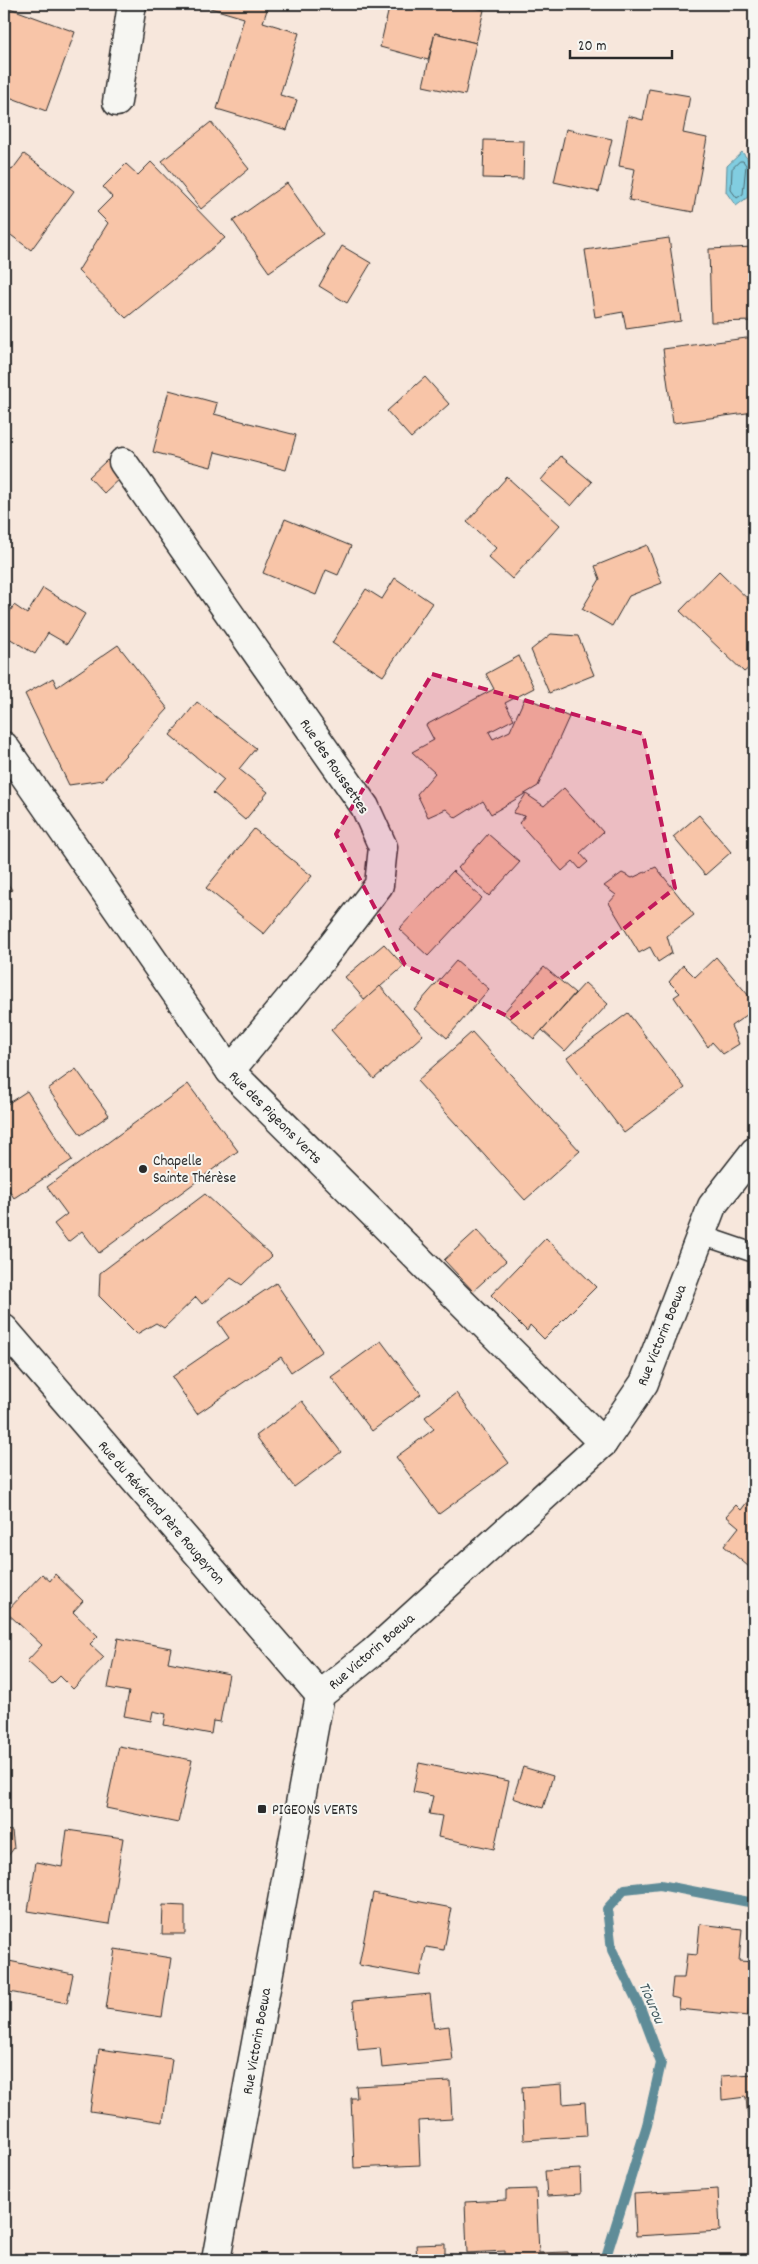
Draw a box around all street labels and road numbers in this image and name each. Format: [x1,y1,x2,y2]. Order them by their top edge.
street label: Rue des Roussettes [293,715,373,819]
street label: Rue des Pigeons Verts [223,1067,326,1170]
street label: Rue Victorin Boewa [632,1281,694,1390]
street label: Rue du Révérend Père Rougeyron [92,1436,229,1590]
street label: Rue Victorin Boewa [324,1608,421,1696]
street label: Rue Victorin Boewa [238,1985,278,2096]

